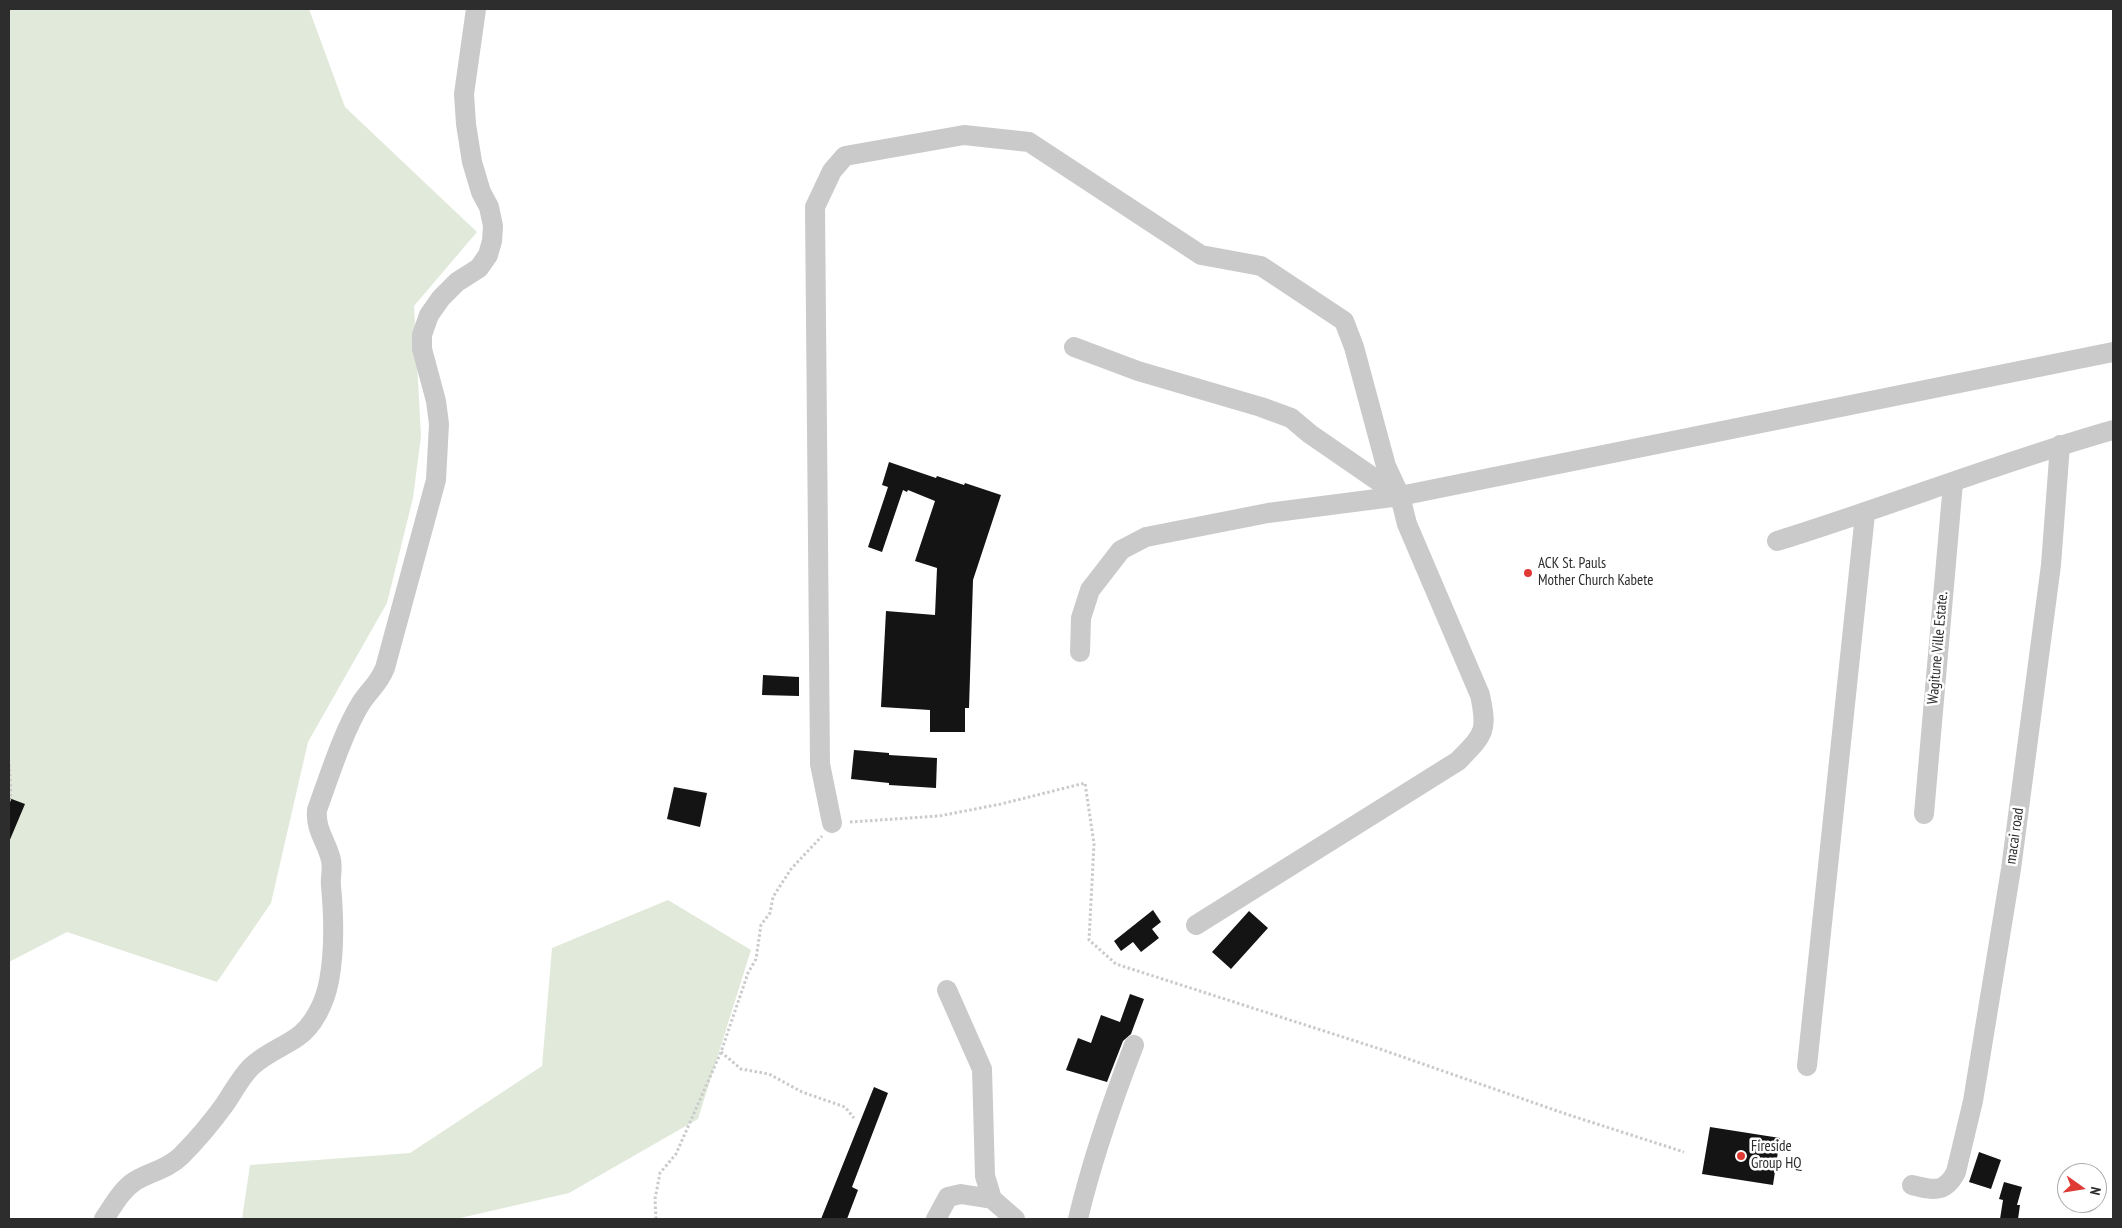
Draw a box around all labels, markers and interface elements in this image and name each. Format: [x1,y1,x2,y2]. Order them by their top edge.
place label: ACK St. Pauls Mother Church Kabete [1538,555,1653,590]
marker: ACK St. Pauls Mother Church Kabete [1522,567,1534,579]
street label: Wagitune Ville Estate. [1924,591,1952,705]
street label: macai road [2002,807,2028,865]
place label: Fireside Group HQ [1751,1138,1801,1173]
marker: Fireside Group HQ [1735,1150,1747,1162]
north arrow [2057,1163,2107,1213]
text: N [2086,1185,2105,1197]

